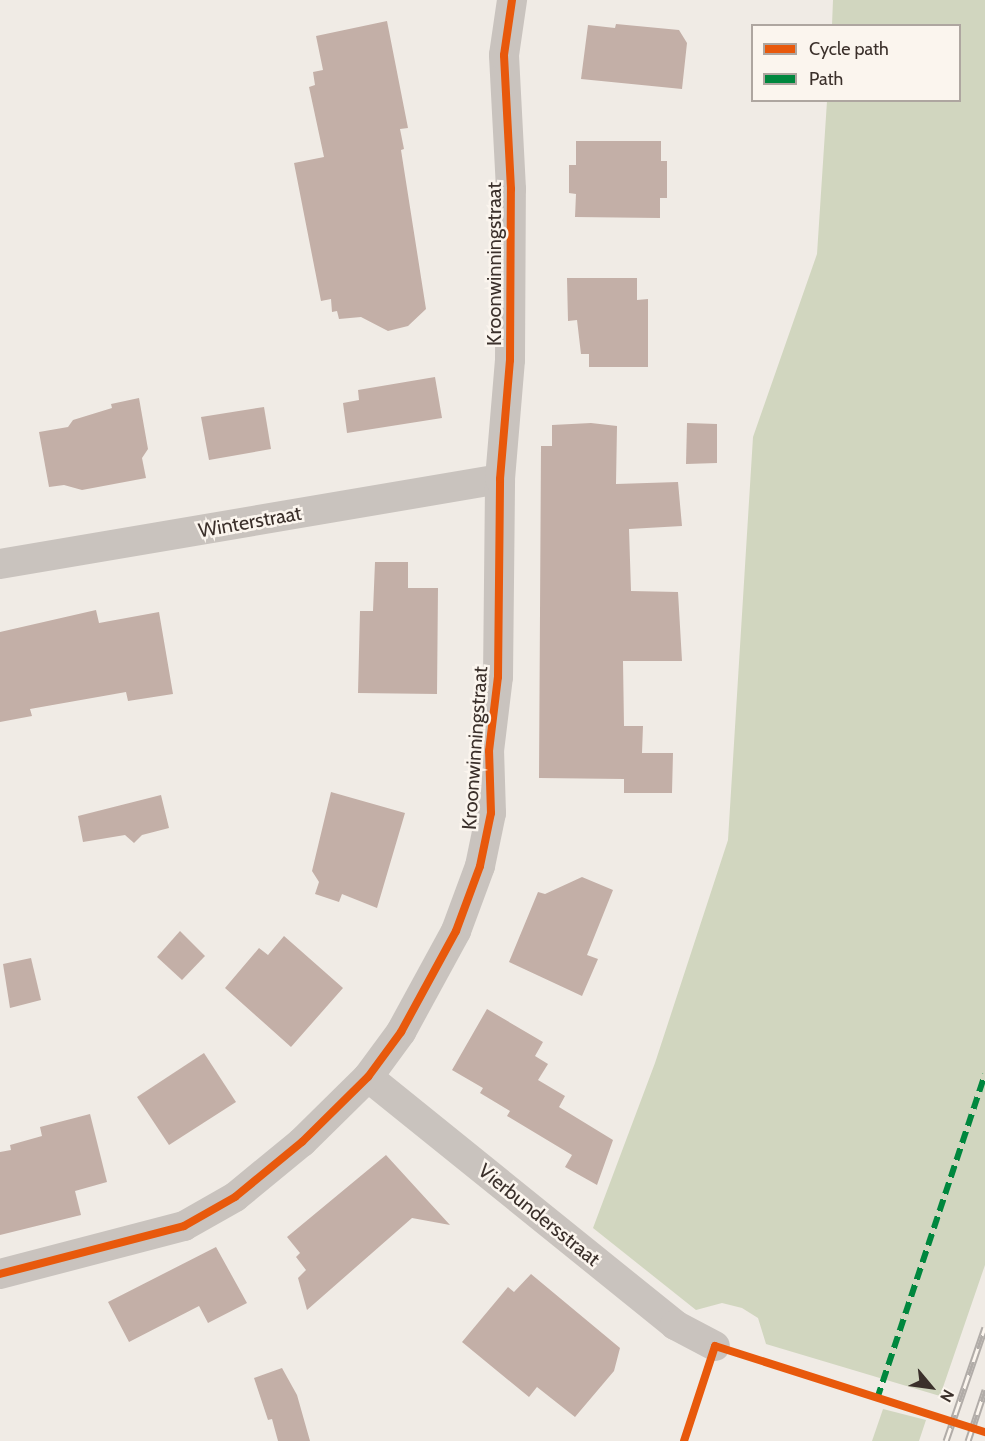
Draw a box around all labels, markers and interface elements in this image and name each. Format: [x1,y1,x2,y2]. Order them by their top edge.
legend [751,24,961,102]
text: Cycle path [809,38,889,60]
text: Path [809,68,843,90]
street label: Kroonwinningstraat [482,182,506,346]
street label: Winterstraat [197,501,303,543]
street label: Kroonwinningstraat [457,665,493,831]
street label: Vierbundersstraat [473,1159,605,1271]
north arrow [901,1357,961,1417]
text: N [936,1386,958,1406]

